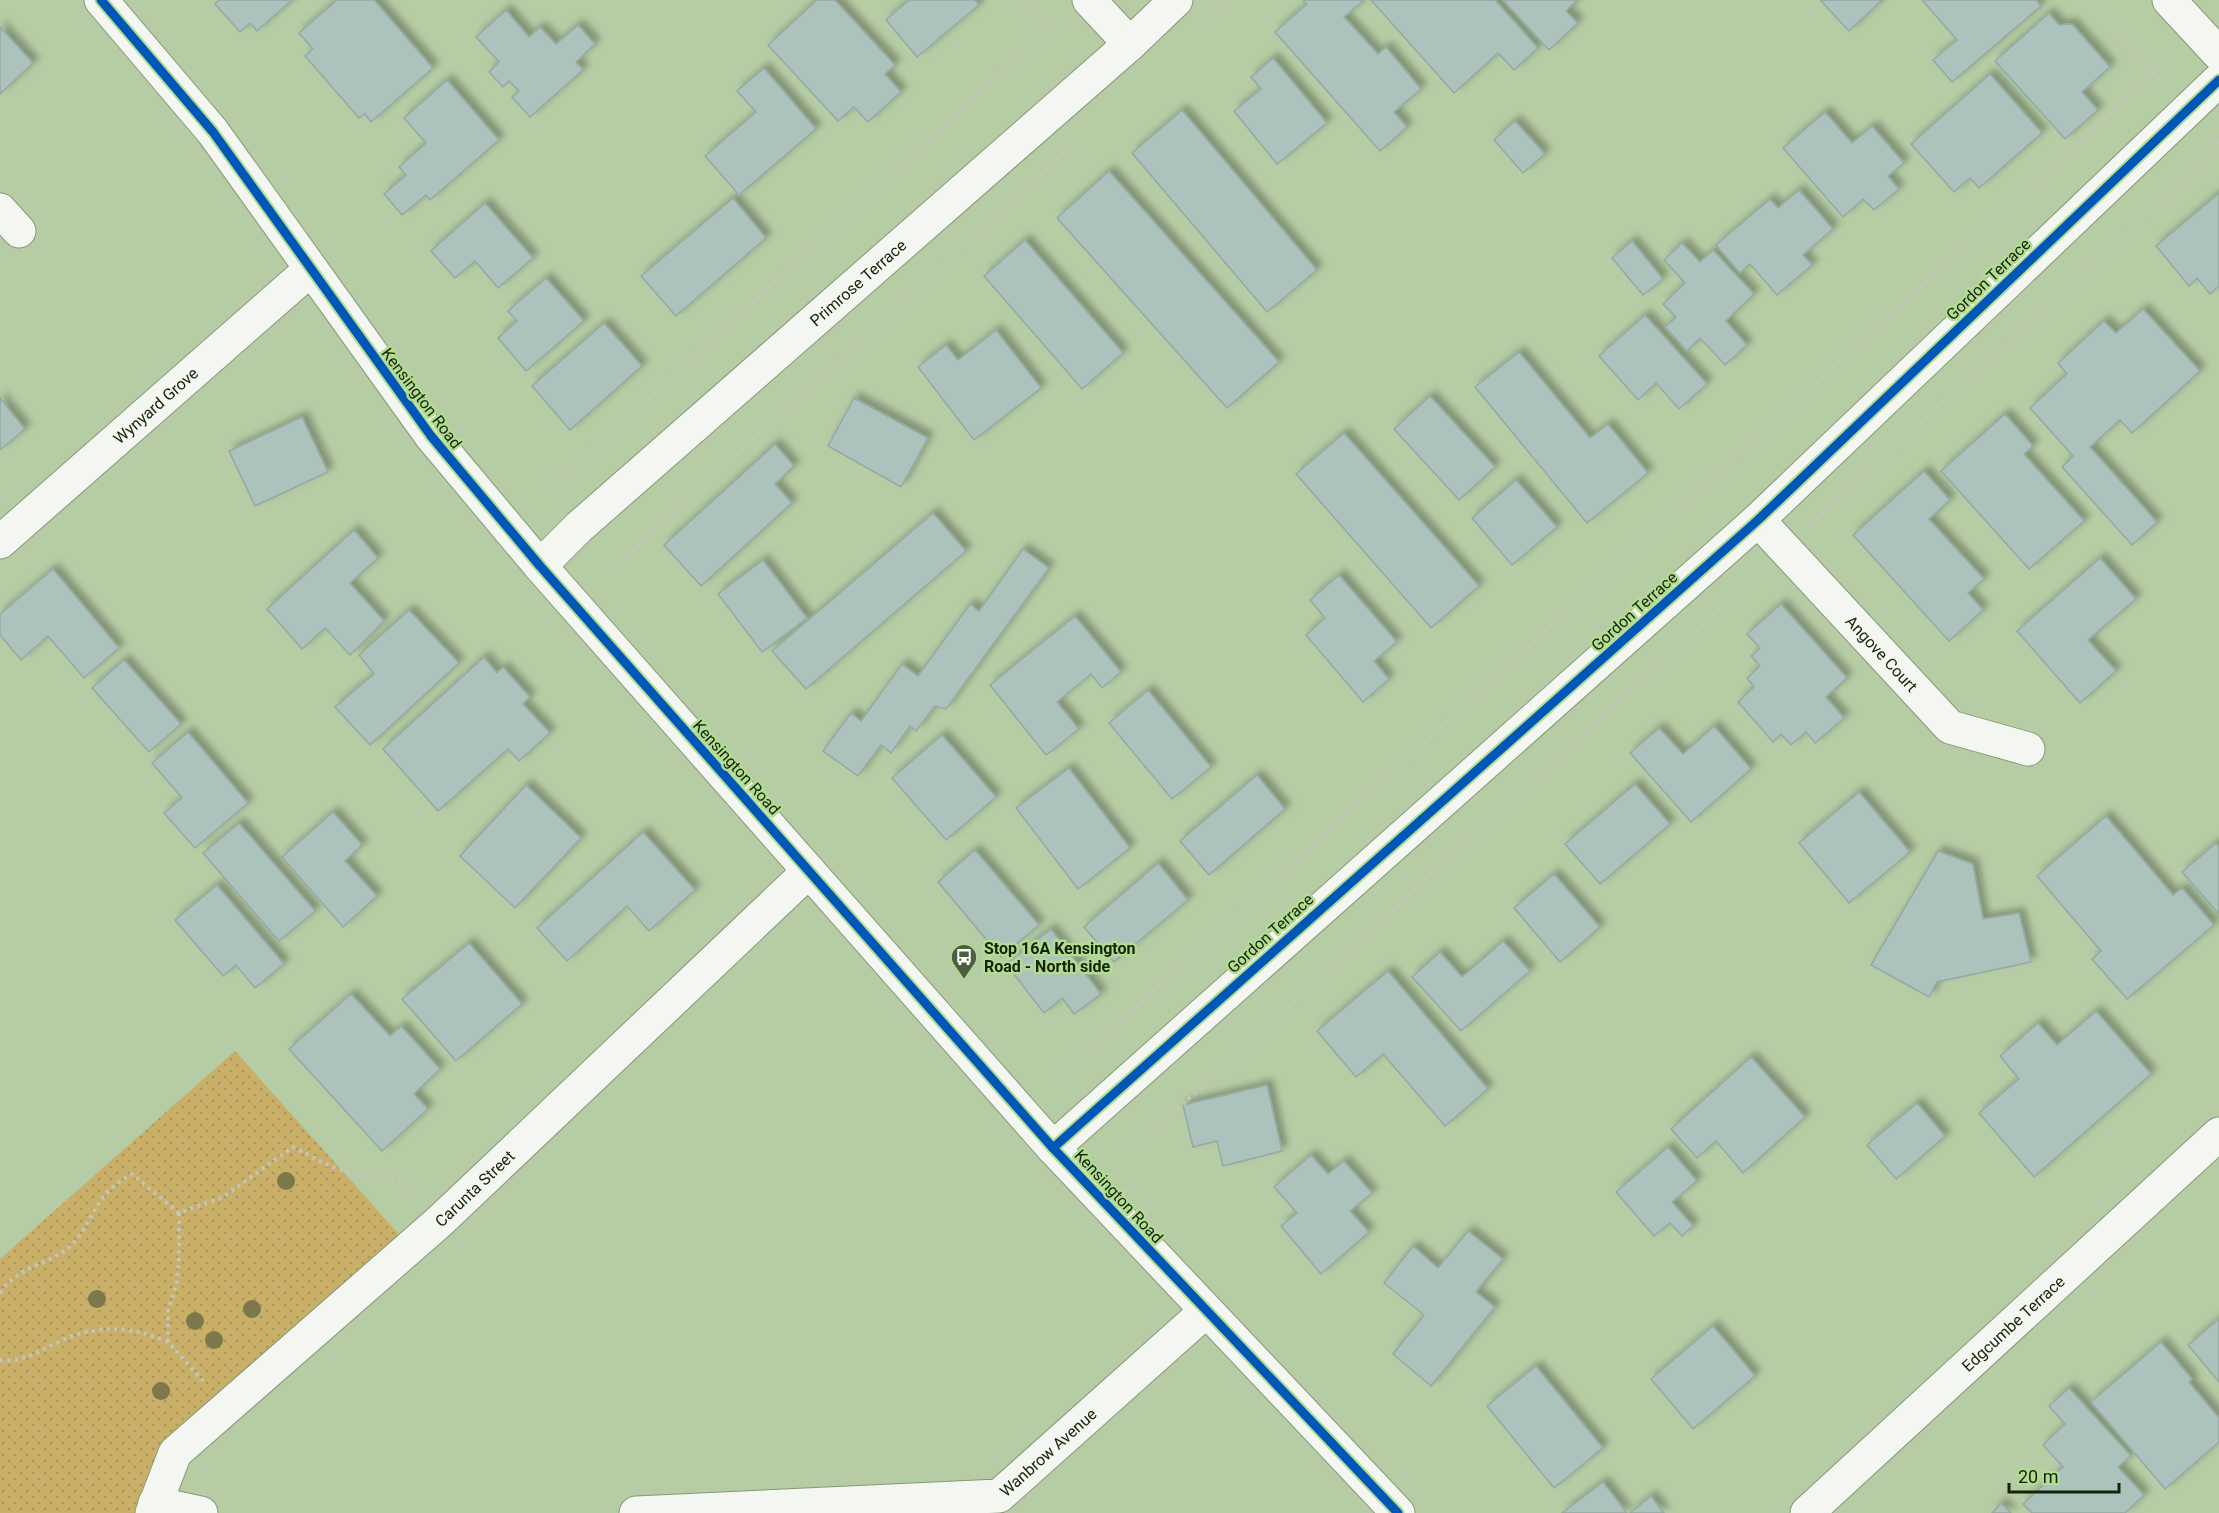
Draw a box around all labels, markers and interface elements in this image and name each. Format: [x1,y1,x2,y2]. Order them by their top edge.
street label: Gordon Terrace [1942,235,2034,324]
street label: Primrose Terrace [806,236,910,330]
street label: Kensington Road [378,344,466,452]
street label: Wynyard Grove [110,364,202,448]
street label: Gordon Terrace [1587,568,1681,655]
street label: Angove Court [1842,612,1921,696]
street label: Kensington Road [689,716,784,819]
street label: Gordon Terrace [1223,890,1317,977]
place label: Stop 16A Kensington Road - North side [984,939,1136,976]
bus stop icon: Stop 16A Kensington Road - North side [949,942,979,980]
street label: Kensington Road [1070,1146,1167,1247]
street label: Carunta Street [431,1147,519,1231]
street label: Edgcumbe Terrace [1958,1272,2069,1376]
street label: Wanbrow Avenue [996,1405,1101,1501]
scale bar [2009,1456,2118,1494]
text: 20 m [2018,1466,2058,1487]

